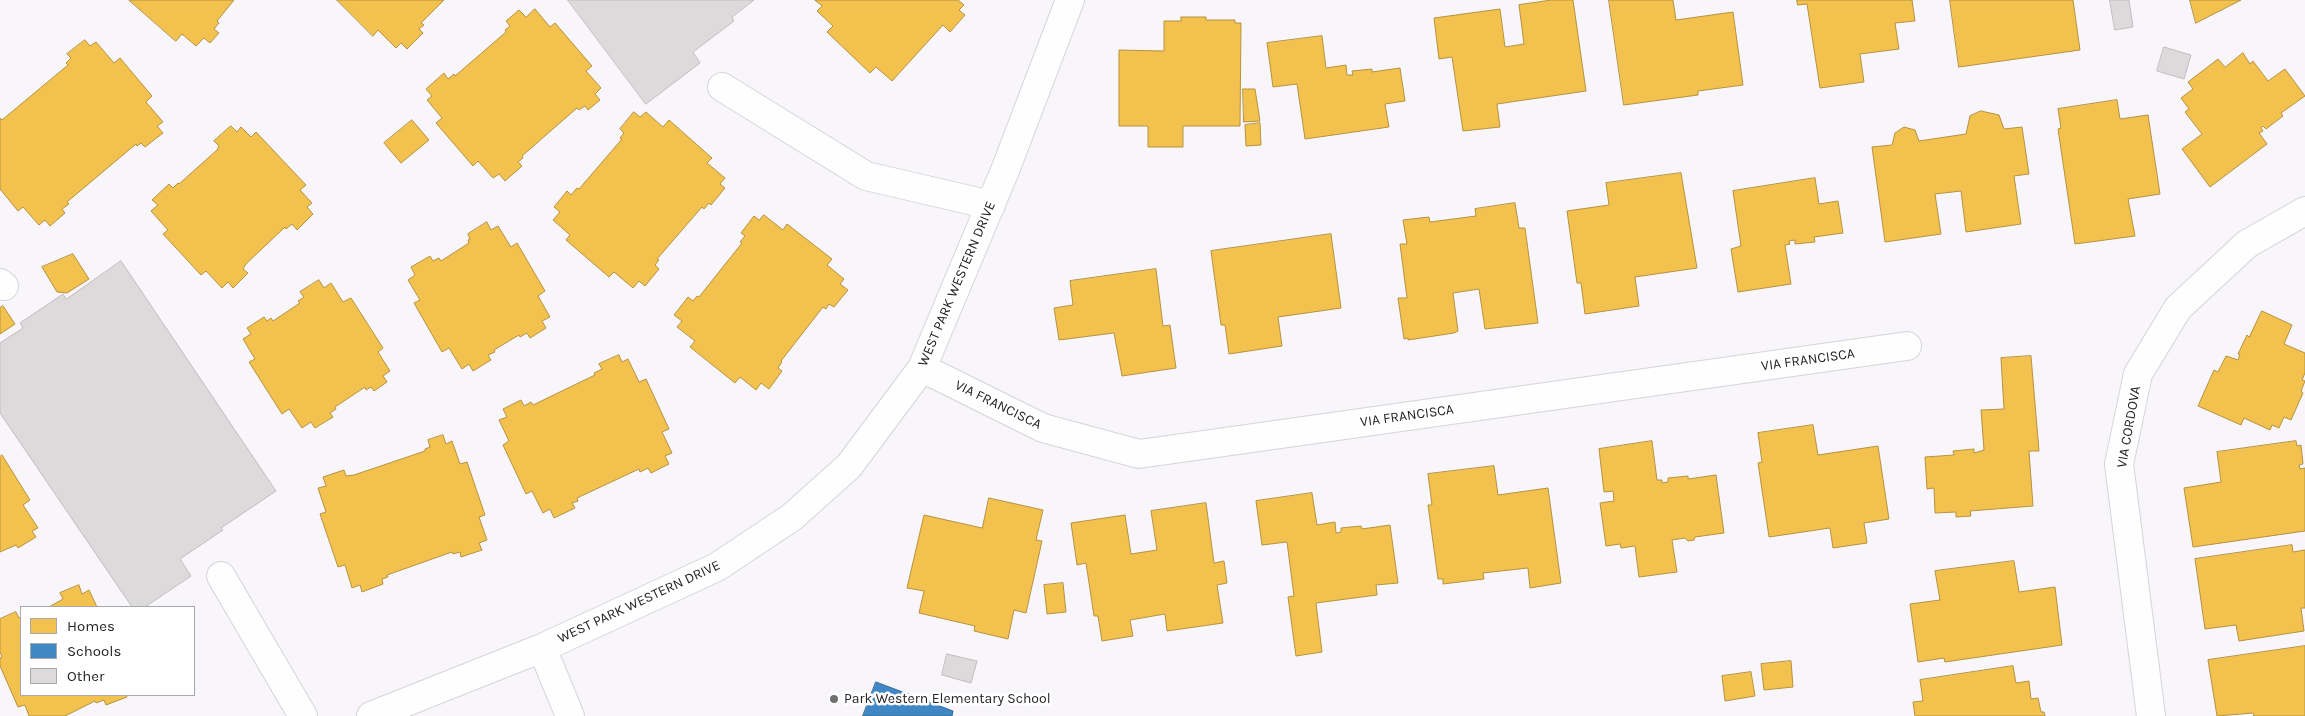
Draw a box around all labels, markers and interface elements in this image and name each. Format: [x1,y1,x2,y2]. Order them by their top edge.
street label: WEST PARK WESTERN DRIVE [915,199,999,369]
street label: VIA FRANCISCA [1760,345,1856,375]
street label: VIA FRANCISCA [952,377,1044,433]
street label: VIA CORDOVA [2114,385,2144,469]
street label: VIA FRANCISCA [1359,401,1455,431]
street label: WEST PARK WESTERN DRIVE [555,557,723,647]
legend [20,606,195,696]
text: Homes [67,617,115,635]
text: Schools [67,642,121,660]
text: Other [67,667,105,685]
place label: Park Western Elementary School [844,691,1051,707]
marker: Park Western Elementary School [828,693,840,705]

